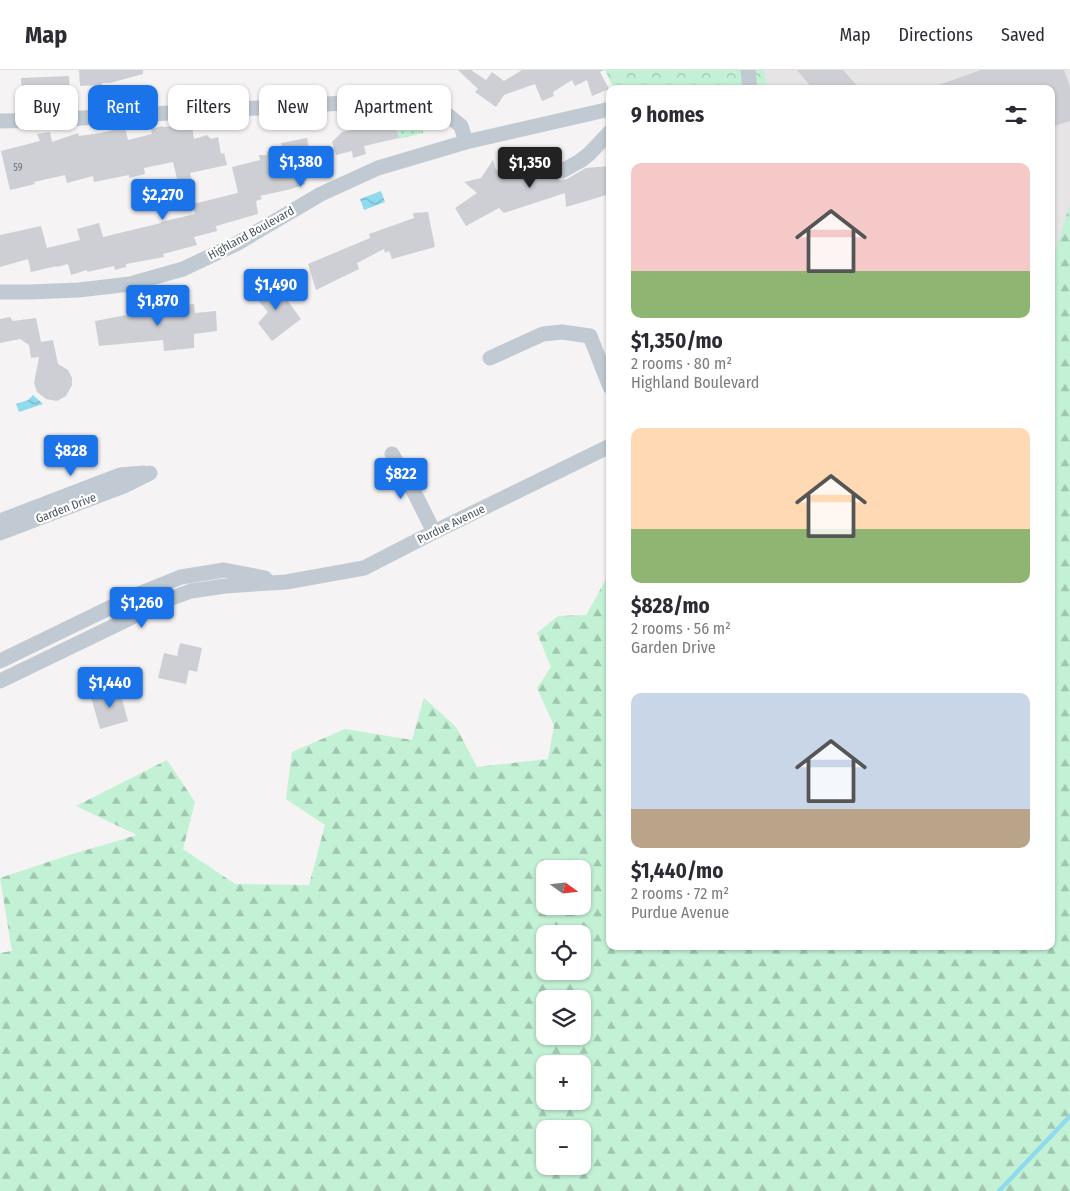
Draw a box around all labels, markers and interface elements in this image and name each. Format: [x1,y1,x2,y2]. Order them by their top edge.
text: Map [25,21,67,49]
text: Map [839,24,871,46]
text: Directions [899,24,973,46]
text: Saved [1001,24,1045,46]
chip: Buy [15,85,78,130]
chip: Rent [88,85,158,130]
chip: Filters [168,85,249,130]
chip: New [259,85,327,130]
chip: Apartment [337,85,451,130]
icon: filters [1002,101,1030,129]
text: 9 homes [631,102,704,128]
pin: $1,380 [260,146,342,188]
pin: $1,350 [489,146,571,189]
text: $1,380 [280,152,322,171]
text: $1,350 [509,153,551,172]
house number: 59 [13,162,23,174]
pin: $2,270 [122,178,204,221]
text: $2,270 [142,185,184,204]
icon: home [786,196,876,286]
street label: Highland Boulevard [205,204,297,262]
pin: $1,490 [235,268,317,311]
text: $1,490 [255,275,297,294]
pin: $1,870 [117,284,199,327]
text: $1,870 [137,291,179,310]
text: $1,350/mo [631,328,723,354]
text: 2 rooms · 80 m² [631,354,732,373]
text: Highland Boulevard [631,373,759,392]
pin: $828 [41,434,101,477]
text: $828 [55,441,87,460]
pin: $822 [371,458,431,500]
icon: home [786,461,876,551]
text: $822 [385,464,417,483]
street label: Garden Drive [34,490,98,526]
street label: Purdue Avenue [415,502,487,546]
pin: $1,260 [101,586,183,629]
text: $1,260 [121,593,163,612]
text: $828/mo [631,593,710,619]
text: 2 rooms · 56 m² [631,619,731,638]
text: Garden Drive [631,638,716,657]
pin: $1,440 [69,666,151,709]
text: $1,440 [89,673,131,692]
icon: home [786,726,876,816]
text: $1,440/mo [631,858,723,884]
north arrow [536,860,591,915]
map controls [536,860,591,1175]
text: 2 rooms · 72 m² [631,884,729,903]
text: Purdue Avenue [631,903,729,922]
button: locate [536,925,591,980]
button: layers [536,990,591,1045]
button: + [536,1055,591,1110]
button: − [536,1120,591,1175]

